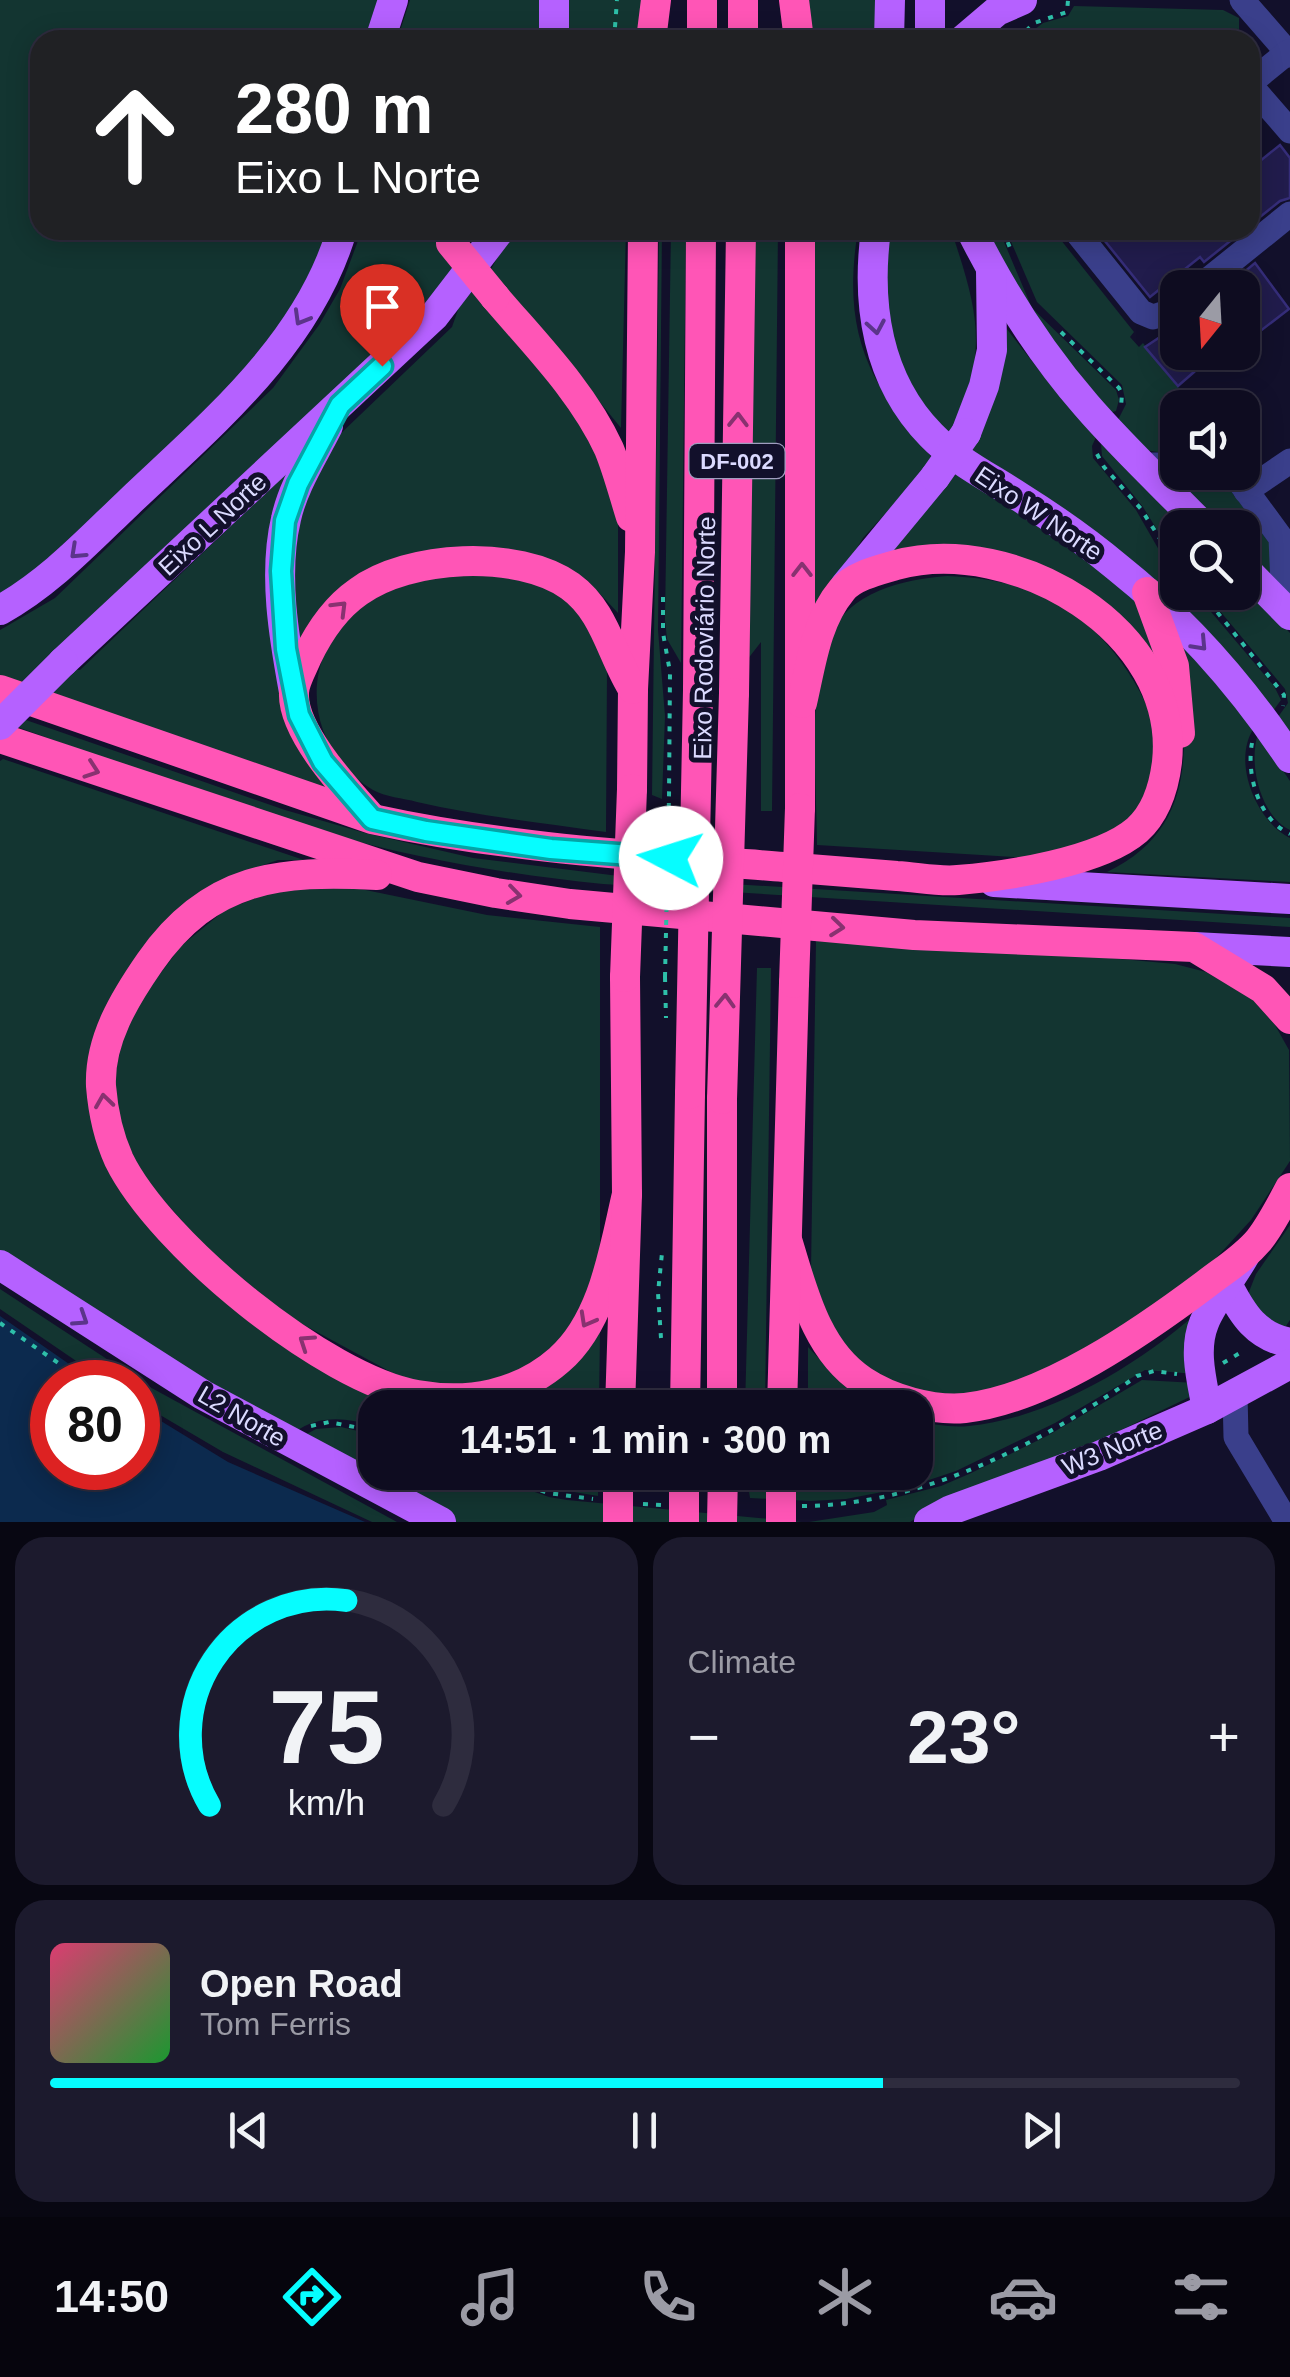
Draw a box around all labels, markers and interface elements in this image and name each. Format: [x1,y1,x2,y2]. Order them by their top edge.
icon: ahead [70,70,200,200]
text: 280 m [235,70,433,148]
text: Eixo L Norte [235,152,481,203]
pin [340,264,425,367]
north arrow [1160,270,1260,370]
map controls [1160,270,1260,610]
icon: arrive [355,279,410,334]
one-way arrow [294,307,313,325]
one-way arrow [865,319,886,335]
button: sound [1160,390,1260,490]
one-way arrow [727,412,748,428]
road number: DF-002 [690,444,784,478]
street label: Eixo W Norte [970,460,1108,566]
street label: Eixo L Norte [152,467,272,581]
button: search [1160,510,1260,610]
street label: Eixo Rodoviário Norte [688,516,720,760]
one-way arrow [70,540,88,558]
one-way arrow [791,562,812,578]
one-way arrow [329,602,347,620]
one-way arrow [1188,632,1206,650]
one-way arrow [83,758,100,779]
position arrow [619,806,723,910]
one-way arrow [505,884,522,905]
one-way arrow [830,916,846,938]
one-way arrow [715,993,736,1009]
one-way arrow [94,1093,115,1109]
one-way arrow [70,1307,89,1325]
one-way arrow [580,1309,599,1327]
one-way arrow [299,1336,317,1355]
speed limit sign: 80 [30,1360,160,1490]
street label: L2 Norte [193,1380,291,1452]
street label: W3 Norte [1058,1415,1166,1481]
text: 14:51 · 1 min · 300 m [460,1419,831,1461]
text: Climate [688,1644,796,1680]
text: 75 [268,1669,384,1785]
text: 23° [907,1695,1020,1779]
text: − [688,1706,720,1768]
text: + [1208,1706,1240,1768]
text: km/h [288,1783,365,1823]
text: Open Road [200,1963,403,2005]
text: Tom Ferris [200,2006,351,2042]
icon: previous [221,2103,276,2158]
icon: pause [617,2103,672,2158]
icon: next [1014,2103,1069,2158]
icon: directions [277,2262,347,2332]
icon: music [455,2262,525,2332]
icon: phone [633,2262,703,2332]
icon: climate [810,2262,880,2332]
icon: car [988,2262,1058,2332]
icon: filters [1166,2262,1236,2332]
text: 14:50 [54,2271,169,2322]

